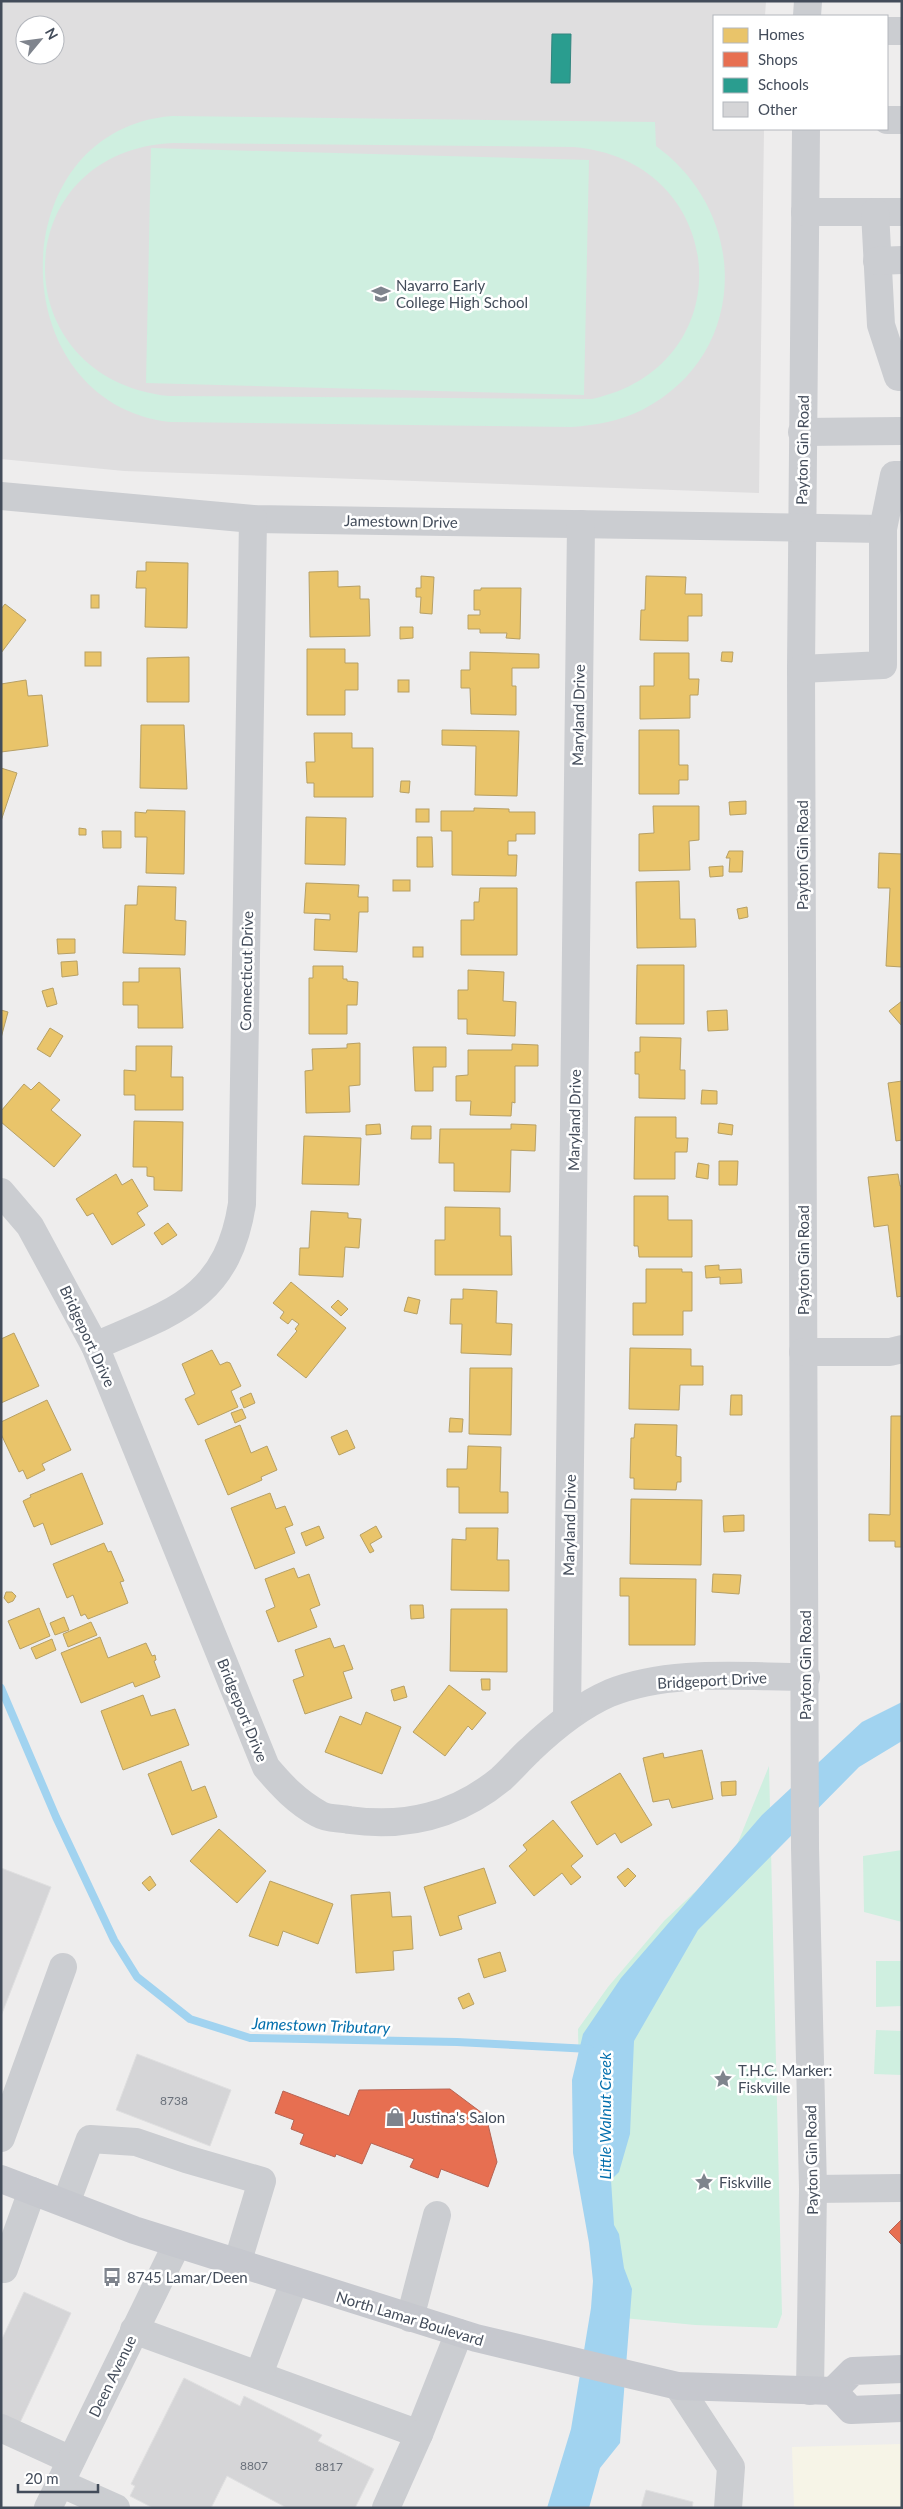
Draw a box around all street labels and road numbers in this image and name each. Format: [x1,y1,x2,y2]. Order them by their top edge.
street label: Payton Gin Road [792,395,812,505]
street label: Jamestown Drive [344,511,458,531]
street label: Maryland Drive [568,664,588,766]
street label: Payton Gin Road [793,800,811,910]
street label: Connecticut Drive [236,911,256,1031]
street label: Maryland Drive [564,1069,584,1171]
street label: Payton Gin Road [794,1205,812,1315]
street label: Bridgeport Drive [57,1282,119,1390]
street label: Maryland Drive [559,1474,579,1576]
street label: Payton Gin Road [796,1610,814,1720]
street label: Bridgeport Drive [214,1656,272,1764]
street label: Bridgeport Drive [657,1668,767,1692]
street label: Payton Gin Road [801,2105,821,2215]
street label: North Lamar Boulevard [334,2287,486,2349]
street label: Deen Avenue [85,2332,140,2420]

